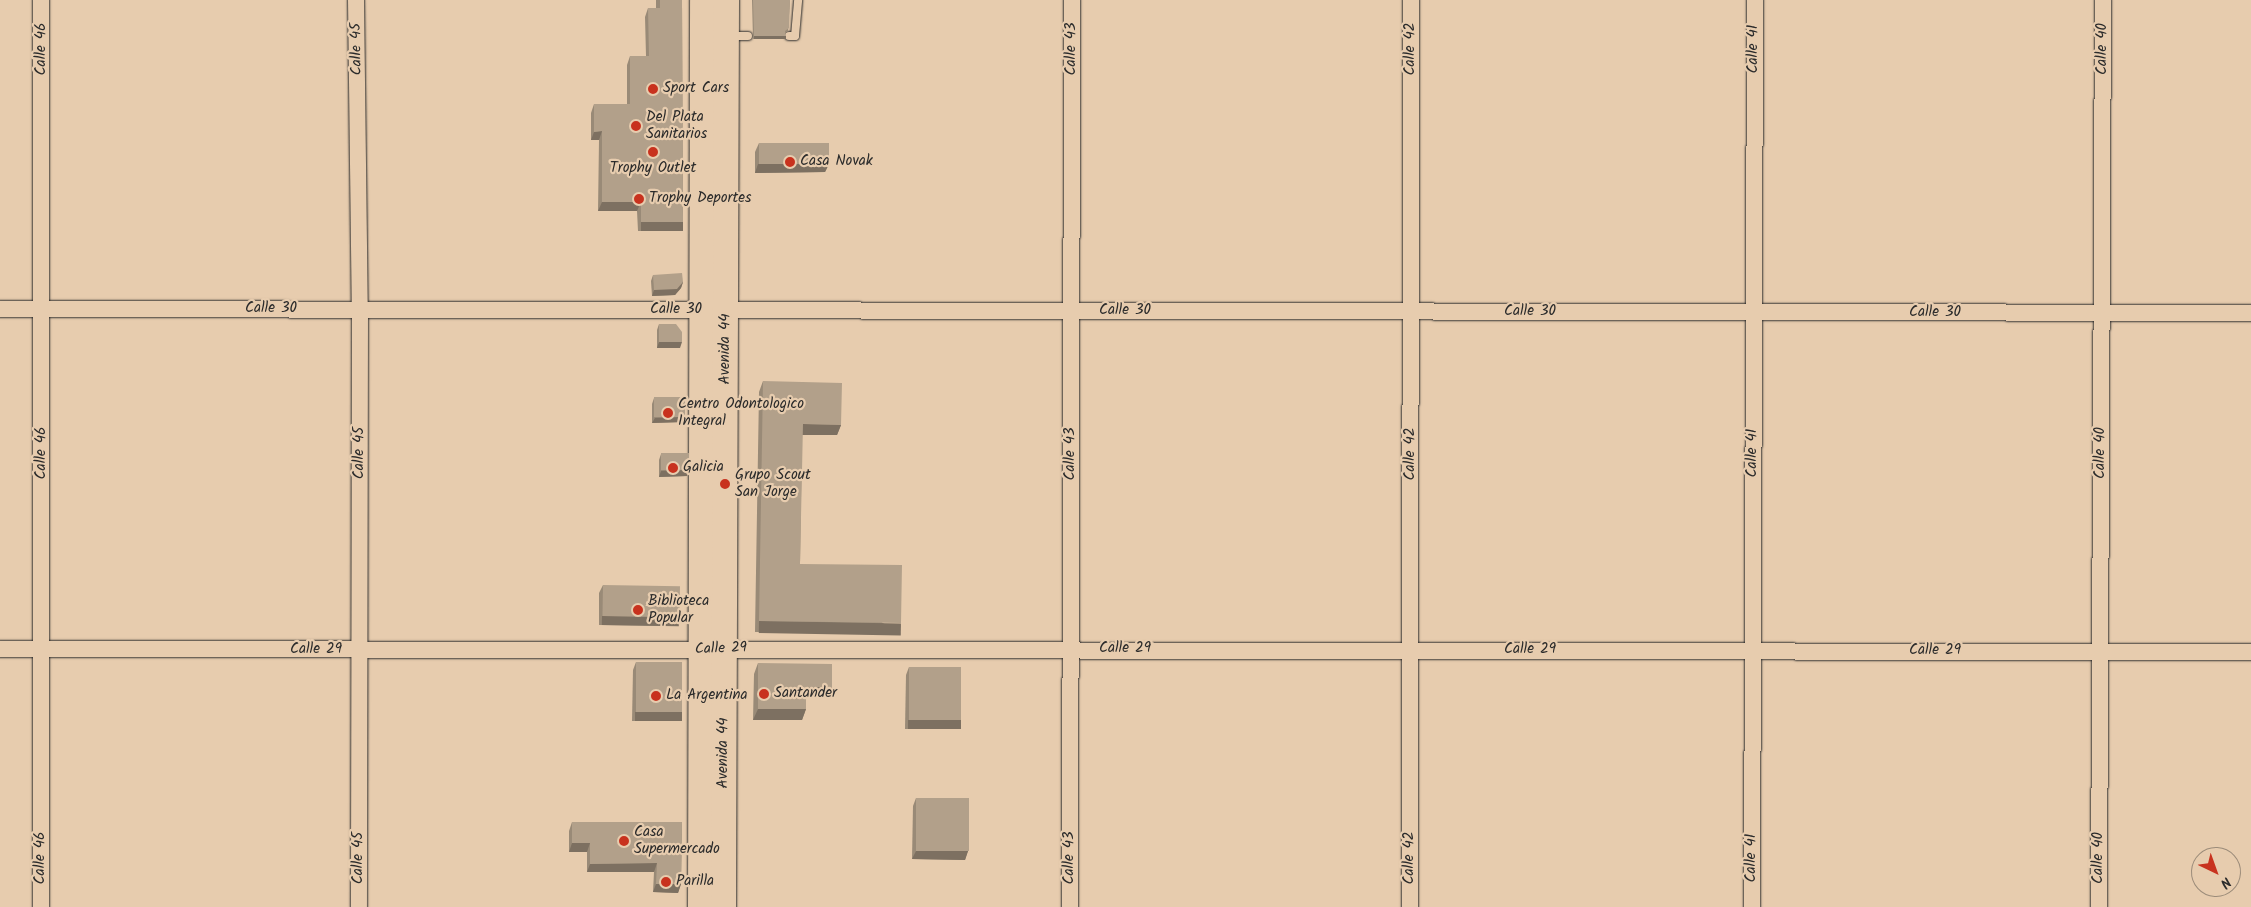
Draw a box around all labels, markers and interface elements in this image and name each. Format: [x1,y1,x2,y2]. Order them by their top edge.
street label: Calle 42 [1402,22,1420,76]
street label: Calle 46 [33,23,51,75]
street label: Calle 45 [348,23,366,75]
street label: Calle 43 [1063,23,1081,75]
street label: Calle 40 [2094,23,2112,75]
street label: Calle 41 [1745,24,1763,74]
place label: Sport Cars [663,80,729,98]
marker: Sport Cars [647,83,659,95]
place label: Del Plata Sanitarios [646,108,707,143]
marker: Del Plata Sanitarios [630,120,642,132]
marker: Trophy Outlet [647,146,659,158]
place label: Casa Novak [800,153,873,171]
marker: Casa Novak [784,156,796,168]
place label: Trophy Outlet [610,160,696,178]
place label: Trophy Deportes [649,190,751,208]
marker: Trophy Deportes [633,193,645,205]
street label: Calle 30 [245,300,297,318]
street label: Calle 30 [650,301,702,319]
street label: Calle 30 [1099,302,1151,320]
street label: Calle 30 [1504,303,1556,321]
street label: Calle 30 [1909,304,1961,322]
street label: Avenida 44 [717,314,735,384]
place label: Centro Odontologico Integral [678,395,804,430]
marker: Centro Odontologico Integral [662,407,674,419]
street label: Calle 46 [33,427,51,479]
street label: Calle 45 [351,427,369,479]
street label: Calle 42 [1402,427,1420,481]
street label: Calle 40 [2092,427,2110,479]
street label: Calle 43 [1062,428,1080,480]
street label: Calle 41 [1744,428,1762,478]
place label: Galicia [683,459,724,477]
marker: Galicia [667,462,679,474]
place label: Grupo Scout San Jorge [735,466,811,501]
marker: Grupo Scout San Jorge [719,478,731,490]
place label: Biblioteca Popular [648,592,709,627]
marker: Biblioteca Popular [632,604,644,616]
street label: Calle 29 [695,639,747,659]
street label: Calle 29 [1099,640,1151,658]
street label: Calle 29 [290,641,342,659]
street label: Calle 29 [1504,641,1556,659]
street label: Calle 29 [1909,642,1961,660]
place label: Santander [774,685,837,703]
place label: La Argentina [666,687,748,705]
marker: Santander [758,688,770,700]
marker: La Argentina [650,690,662,702]
street label: Avenida 44 [715,718,733,788]
place label: Casa Supermercado [634,823,720,858]
street label: Calle 42 [1401,831,1419,885]
street label: Calle 46 [32,832,50,884]
street label: Calle 45 [350,832,368,884]
street label: Calle 43 [1061,832,1079,884]
street label: Calle 40 [2090,832,2108,884]
street label: Calle 41 [1743,833,1761,883]
marker: Casa Supermercado [618,835,630,847]
north arrow [2191,847,2241,897]
text: N [2215,871,2236,894]
place label: Parilla [676,873,714,891]
marker: Parilla [660,876,672,888]

